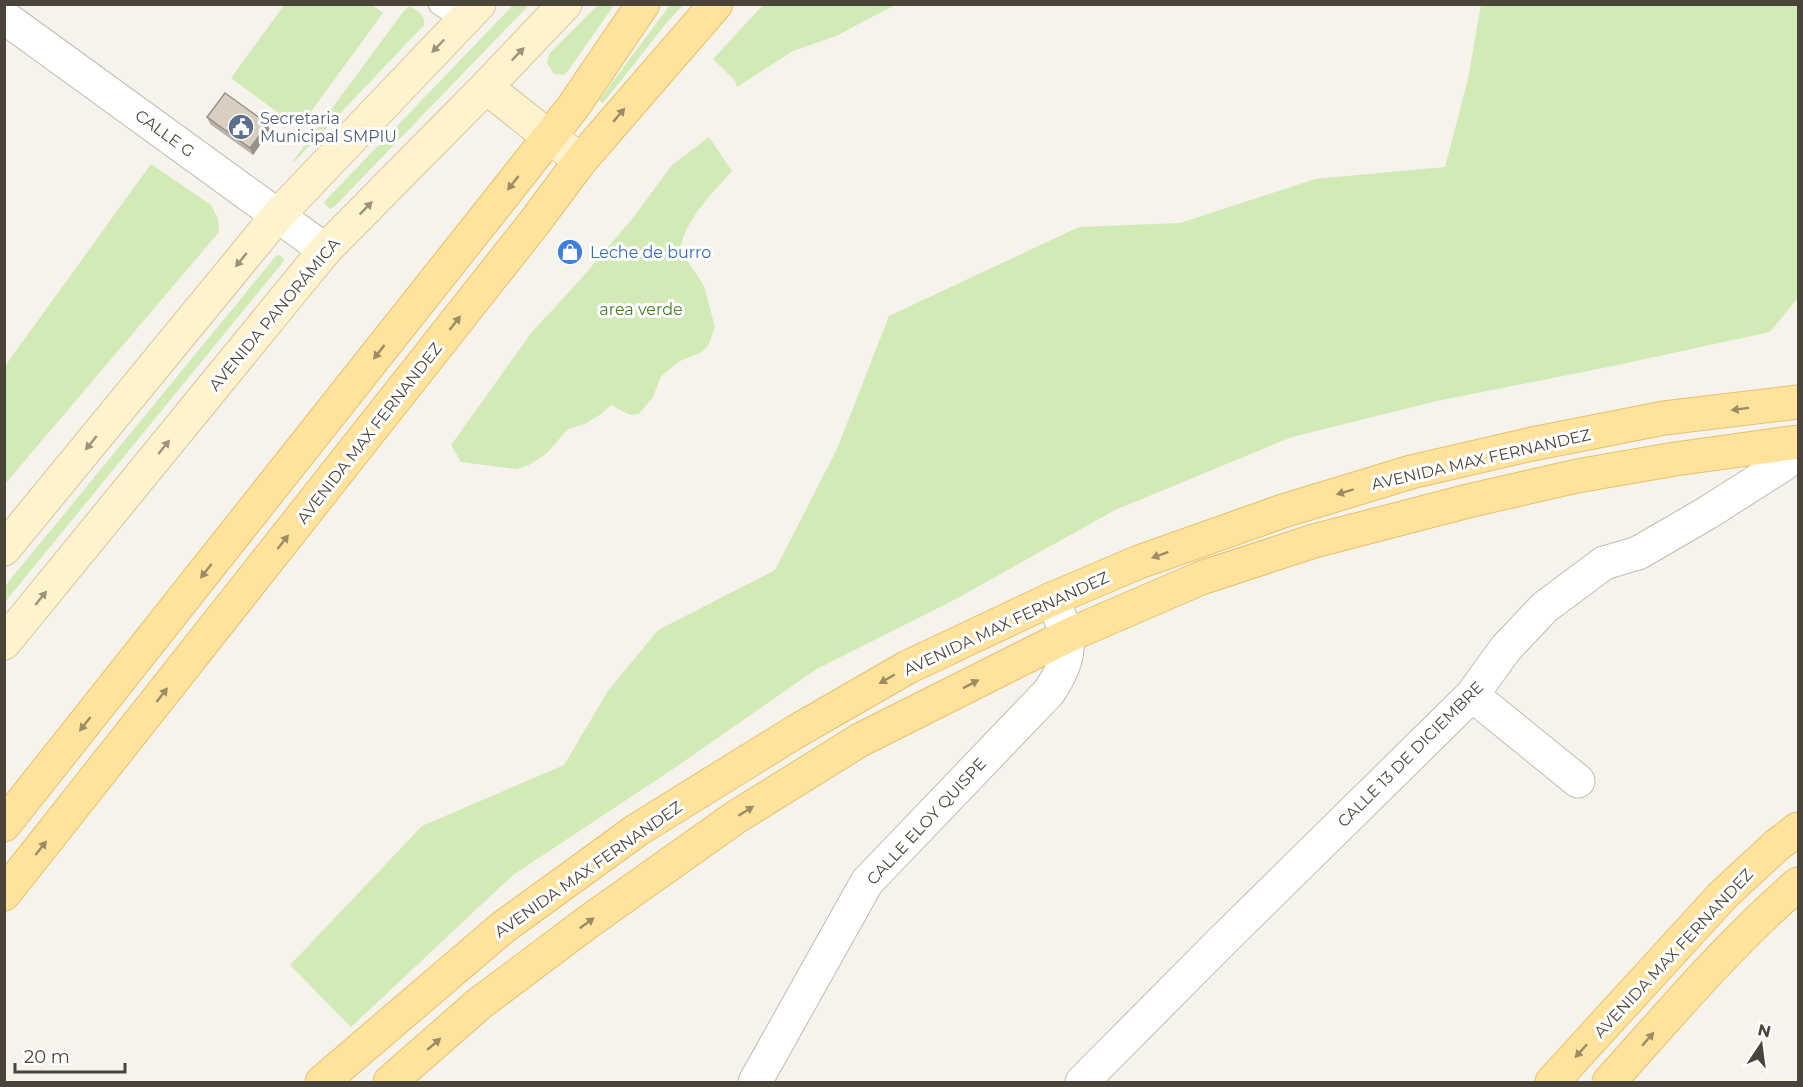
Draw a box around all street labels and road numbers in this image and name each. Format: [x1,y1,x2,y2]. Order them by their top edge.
street label: CALLE G [131,106,198,161]
street label: AVENIDA PANORÁMICA [205,234,344,395]
street label: AVENIDA MAX FERNANDEZ [293,339,446,528]
street label: AVENIDA MAX FERNANDEZ [1370,425,1592,494]
street label: AVENIDA MAX FERNANDEZ [901,567,1112,679]
street label: CALLE 13 DE DICIEMBRE [1334,678,1487,831]
street label: CALLE ELOY QUISPE [863,754,990,889]
street label: AVENIDA MAX FERNANDEZ [491,797,686,941]
street label: AVENIDA MAX FERNANDEZ [1590,865,1757,1042]

